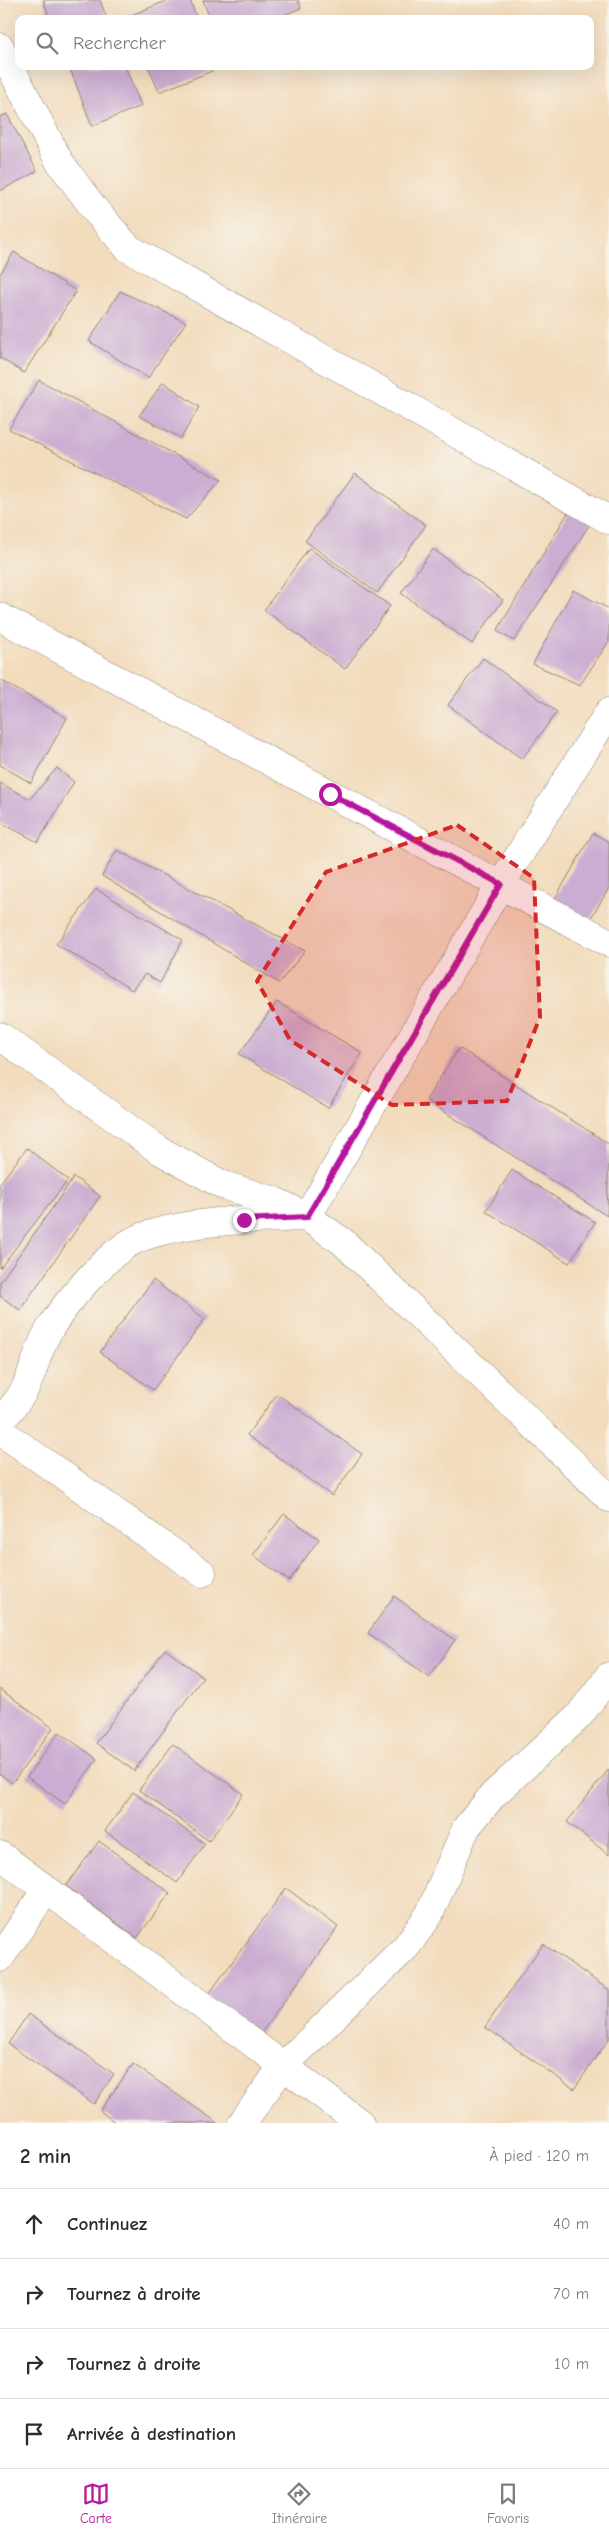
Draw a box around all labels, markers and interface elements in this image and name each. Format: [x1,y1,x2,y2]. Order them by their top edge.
search box [15,15,594,70]
icon: search [33,29,61,57]
text: Rechercher [73,32,166,54]
route start [319,783,342,806]
route end [233,1209,256,1232]
text: 2 min [20,2144,71,2168]
text: À pied · 120 m [489,2147,589,2165]
icon: ahead [20,2210,48,2238]
text: Continuez [67,2213,147,2235]
text: 40 m [553,2215,589,2233]
icon: right [20,2280,48,2308]
text: Tournez à droite [67,2283,201,2305]
text: 70 m [553,2285,589,2303]
icon: right [20,2350,48,2378]
text: Tournez à droite [67,2353,201,2375]
text: 10 m [554,2355,589,2373]
icon: arrive [20,2420,48,2448]
text: Arrivée à destination [67,2423,236,2445]
tab: Carte [80,2480,112,2527]
tab: Itinéraire [272,2480,327,2527]
tab: Favoris [487,2480,529,2527]

